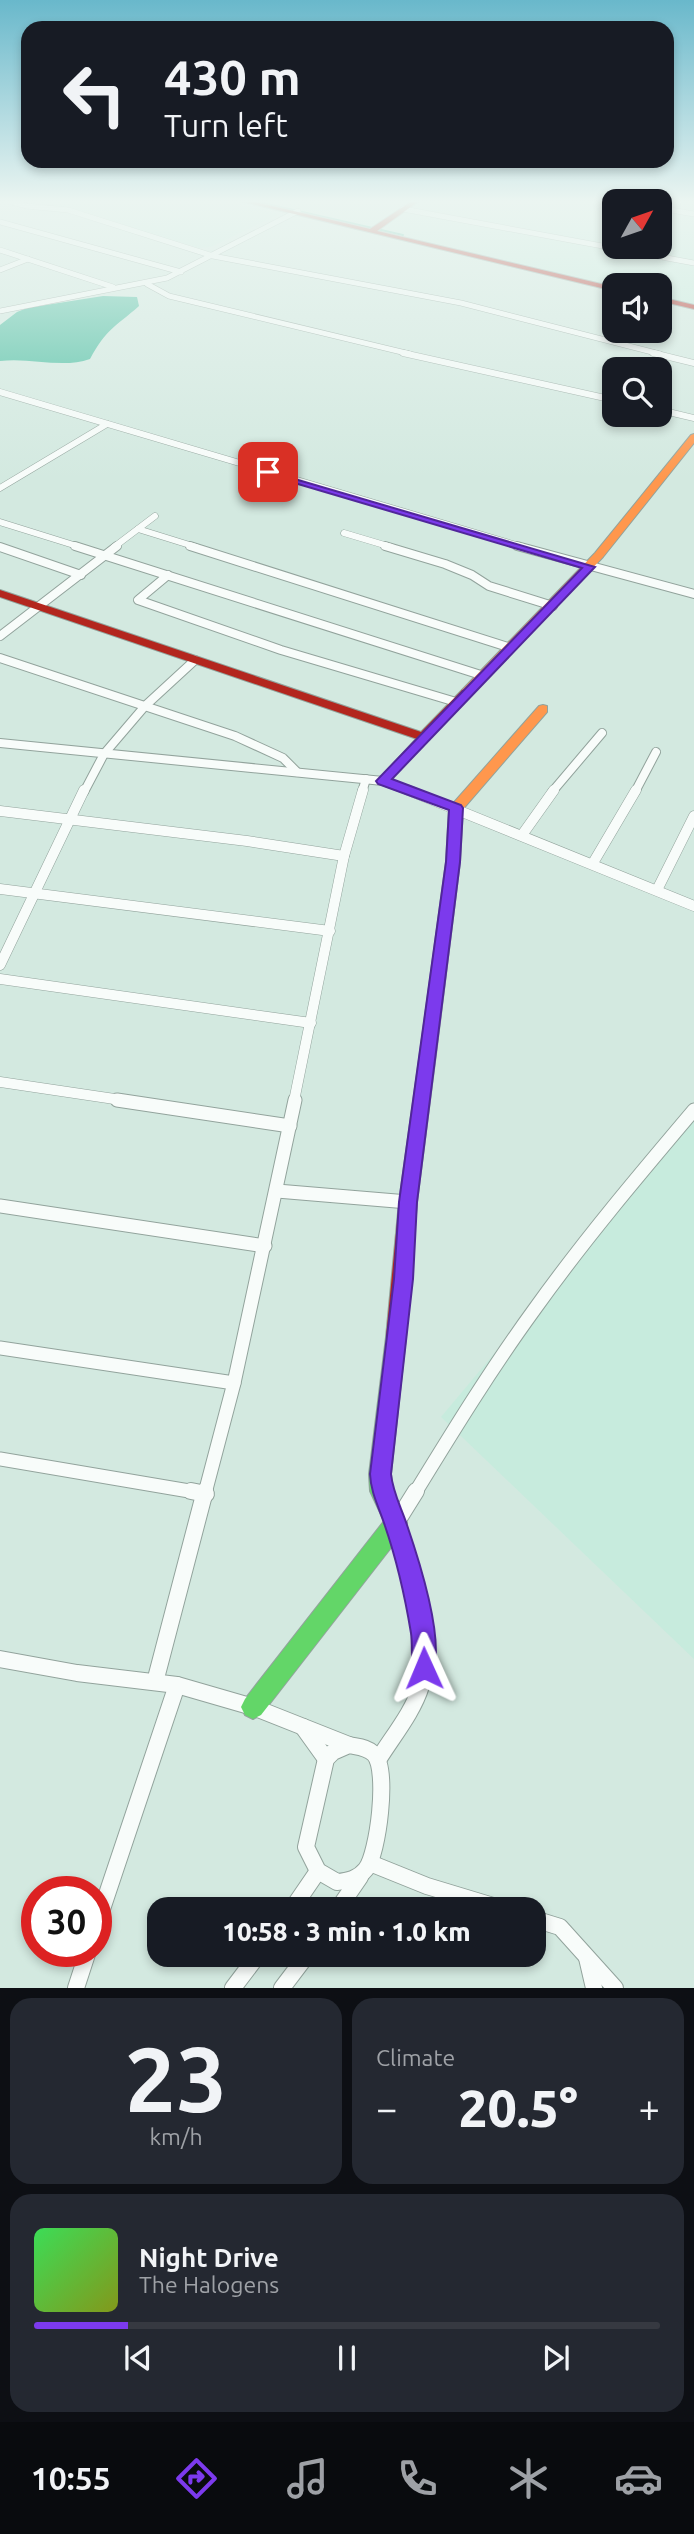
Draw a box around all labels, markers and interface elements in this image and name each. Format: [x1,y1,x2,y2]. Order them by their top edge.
icon: left [49,49,140,140]
text: 430 m [164,49,301,104]
text: Turn left [164,107,288,143]
north arrow [602,189,672,259]
map controls [602,189,672,427]
button: sound [602,273,672,343]
button: search [602,357,672,427]
pin [238,442,298,502]
icon: arrive [249,453,287,491]
position arrow [387,1631,461,1705]
speed limit sign: 30 [21,1876,112,1967]
text: 10:58 · 3 min · 1.0 km [222,1917,471,1946]
text: 23 [125,2027,227,2129]
text: Climate [376,2045,455,2070]
text: 20.5° [458,2079,578,2137]
text: − [376,2087,397,2129]
text: + [639,2087,660,2129]
text: km/h [149,2124,203,2149]
text: Night Drive [139,2243,279,2272]
text: The Halogens [139,2272,279,2297]
icon: previous [119,2339,157,2377]
icon: pause [328,2339,366,2377]
icon: next [537,2339,575,2377]
icon: directions [172,2454,221,2503]
icon: music [283,2454,332,2503]
icon: phone [393,2454,442,2503]
icon: climate [504,2454,553,2503]
icon: car [614,2454,663,2503]
text: 10:55 [31,2460,111,2496]

